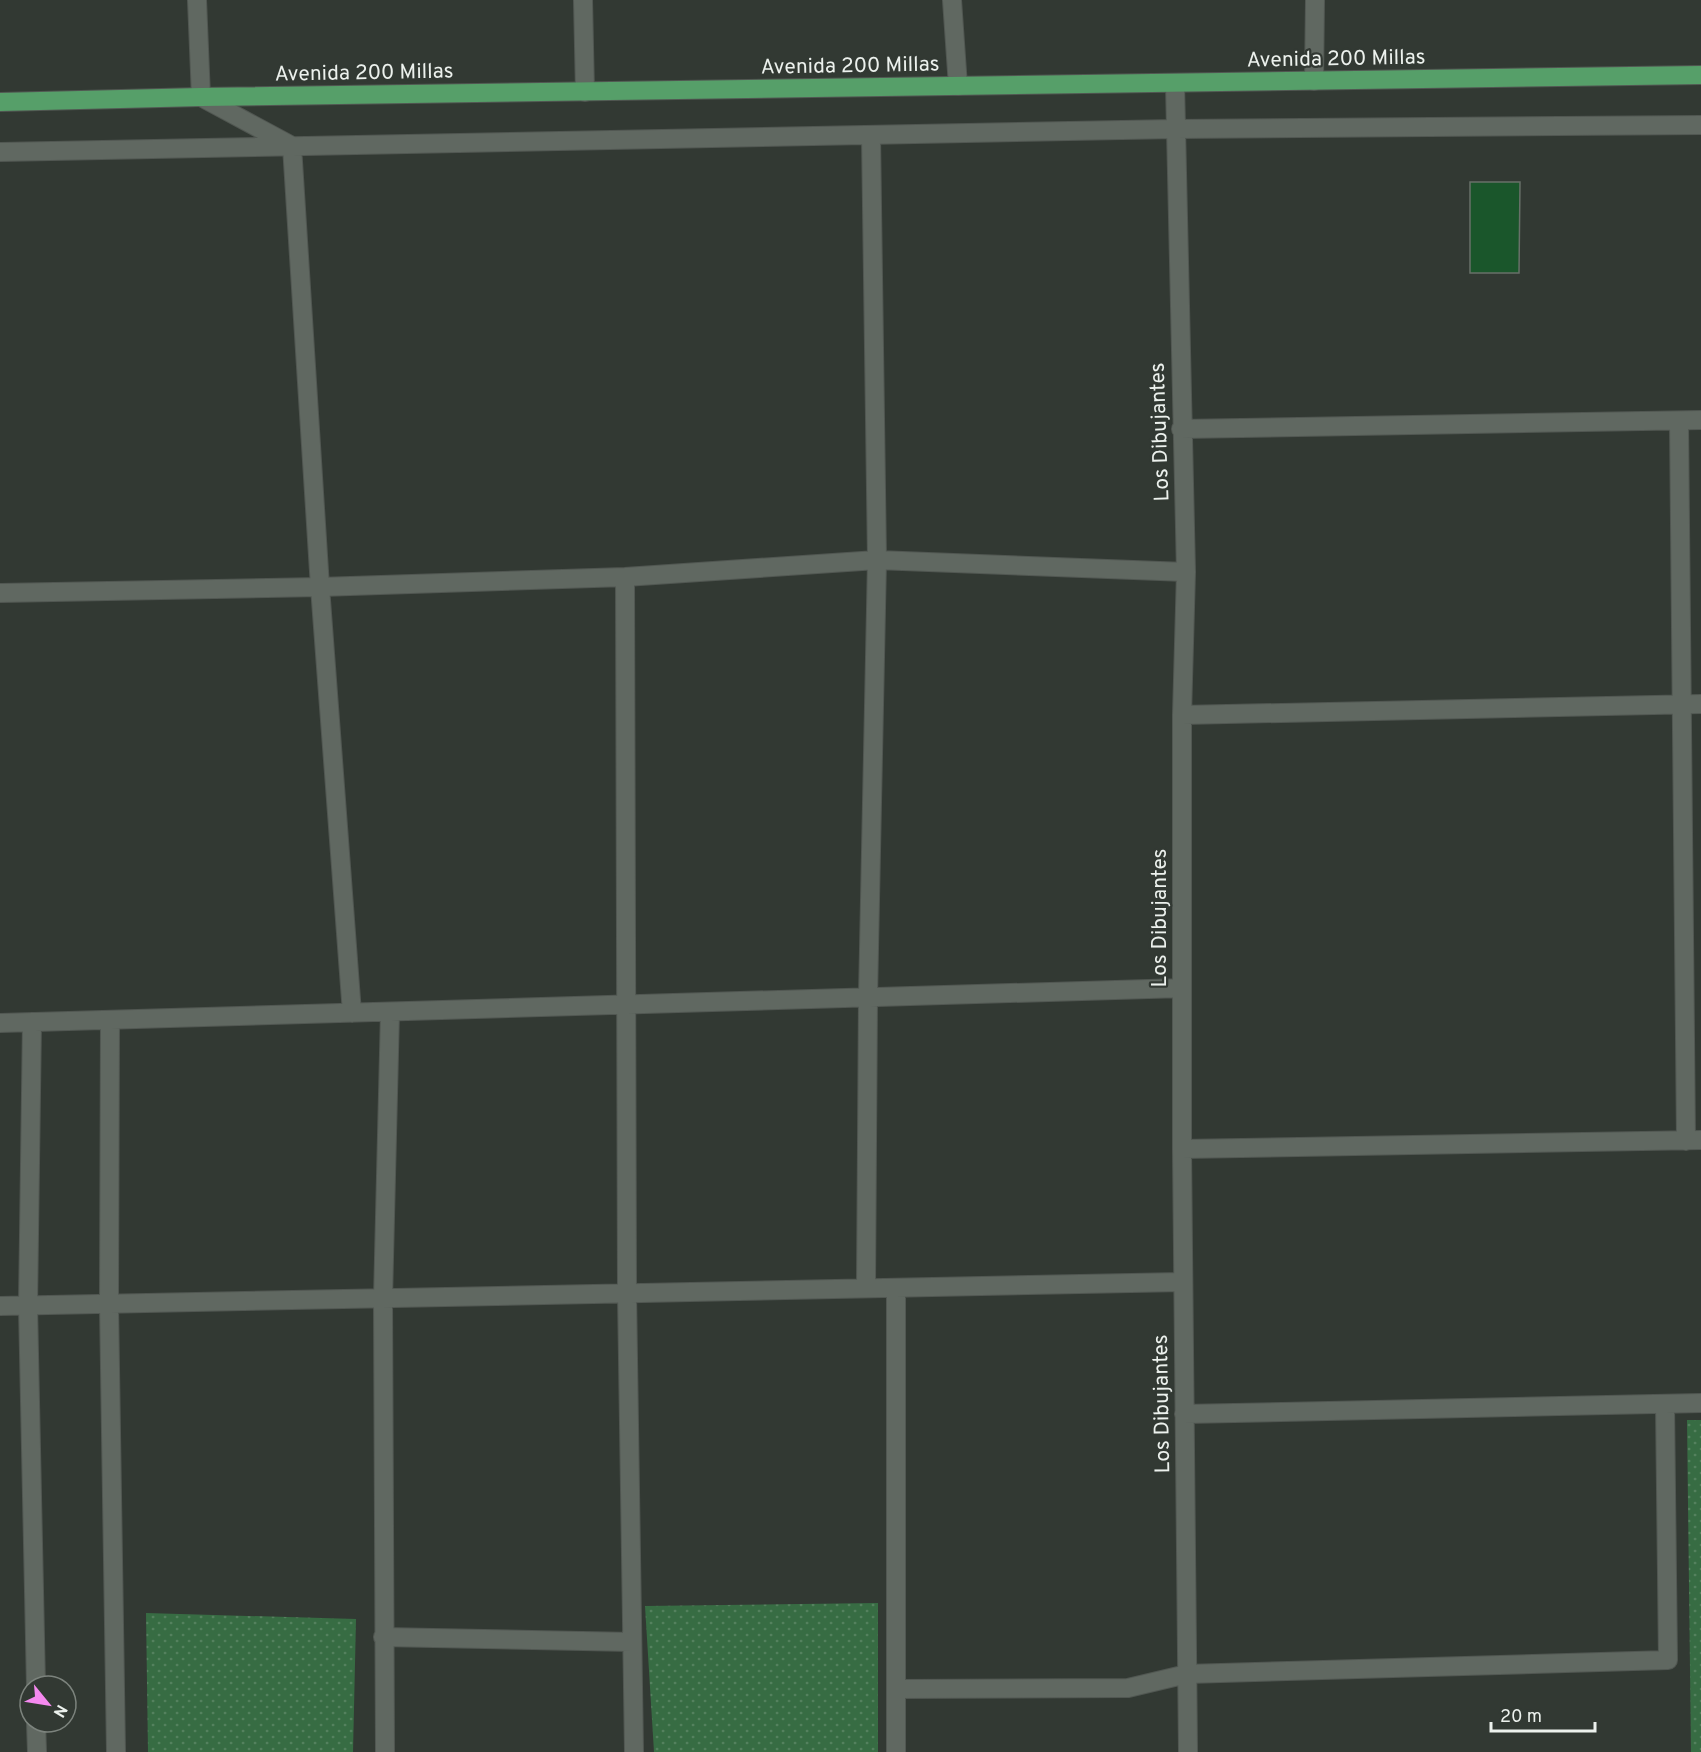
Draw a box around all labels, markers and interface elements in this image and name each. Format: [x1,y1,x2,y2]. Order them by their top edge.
street label: Avenida 200 Millas [1246,44,1426,75]
street label: Avenida 200 Millas [760,51,940,82]
street label: Avenida 200 Millas [274,58,454,89]
street label: Los Dibujantes [1145,362,1176,502]
street label: Los Dibujantes [1147,849,1174,987]
street label: Los Dibujantes [1148,1334,1177,1474]
north arrow [18,1674,78,1734]
scale bar [1491,1695,1594,1733]
text: N [48,1701,71,1720]
text: 20 m [1500,1706,1542,1729]

